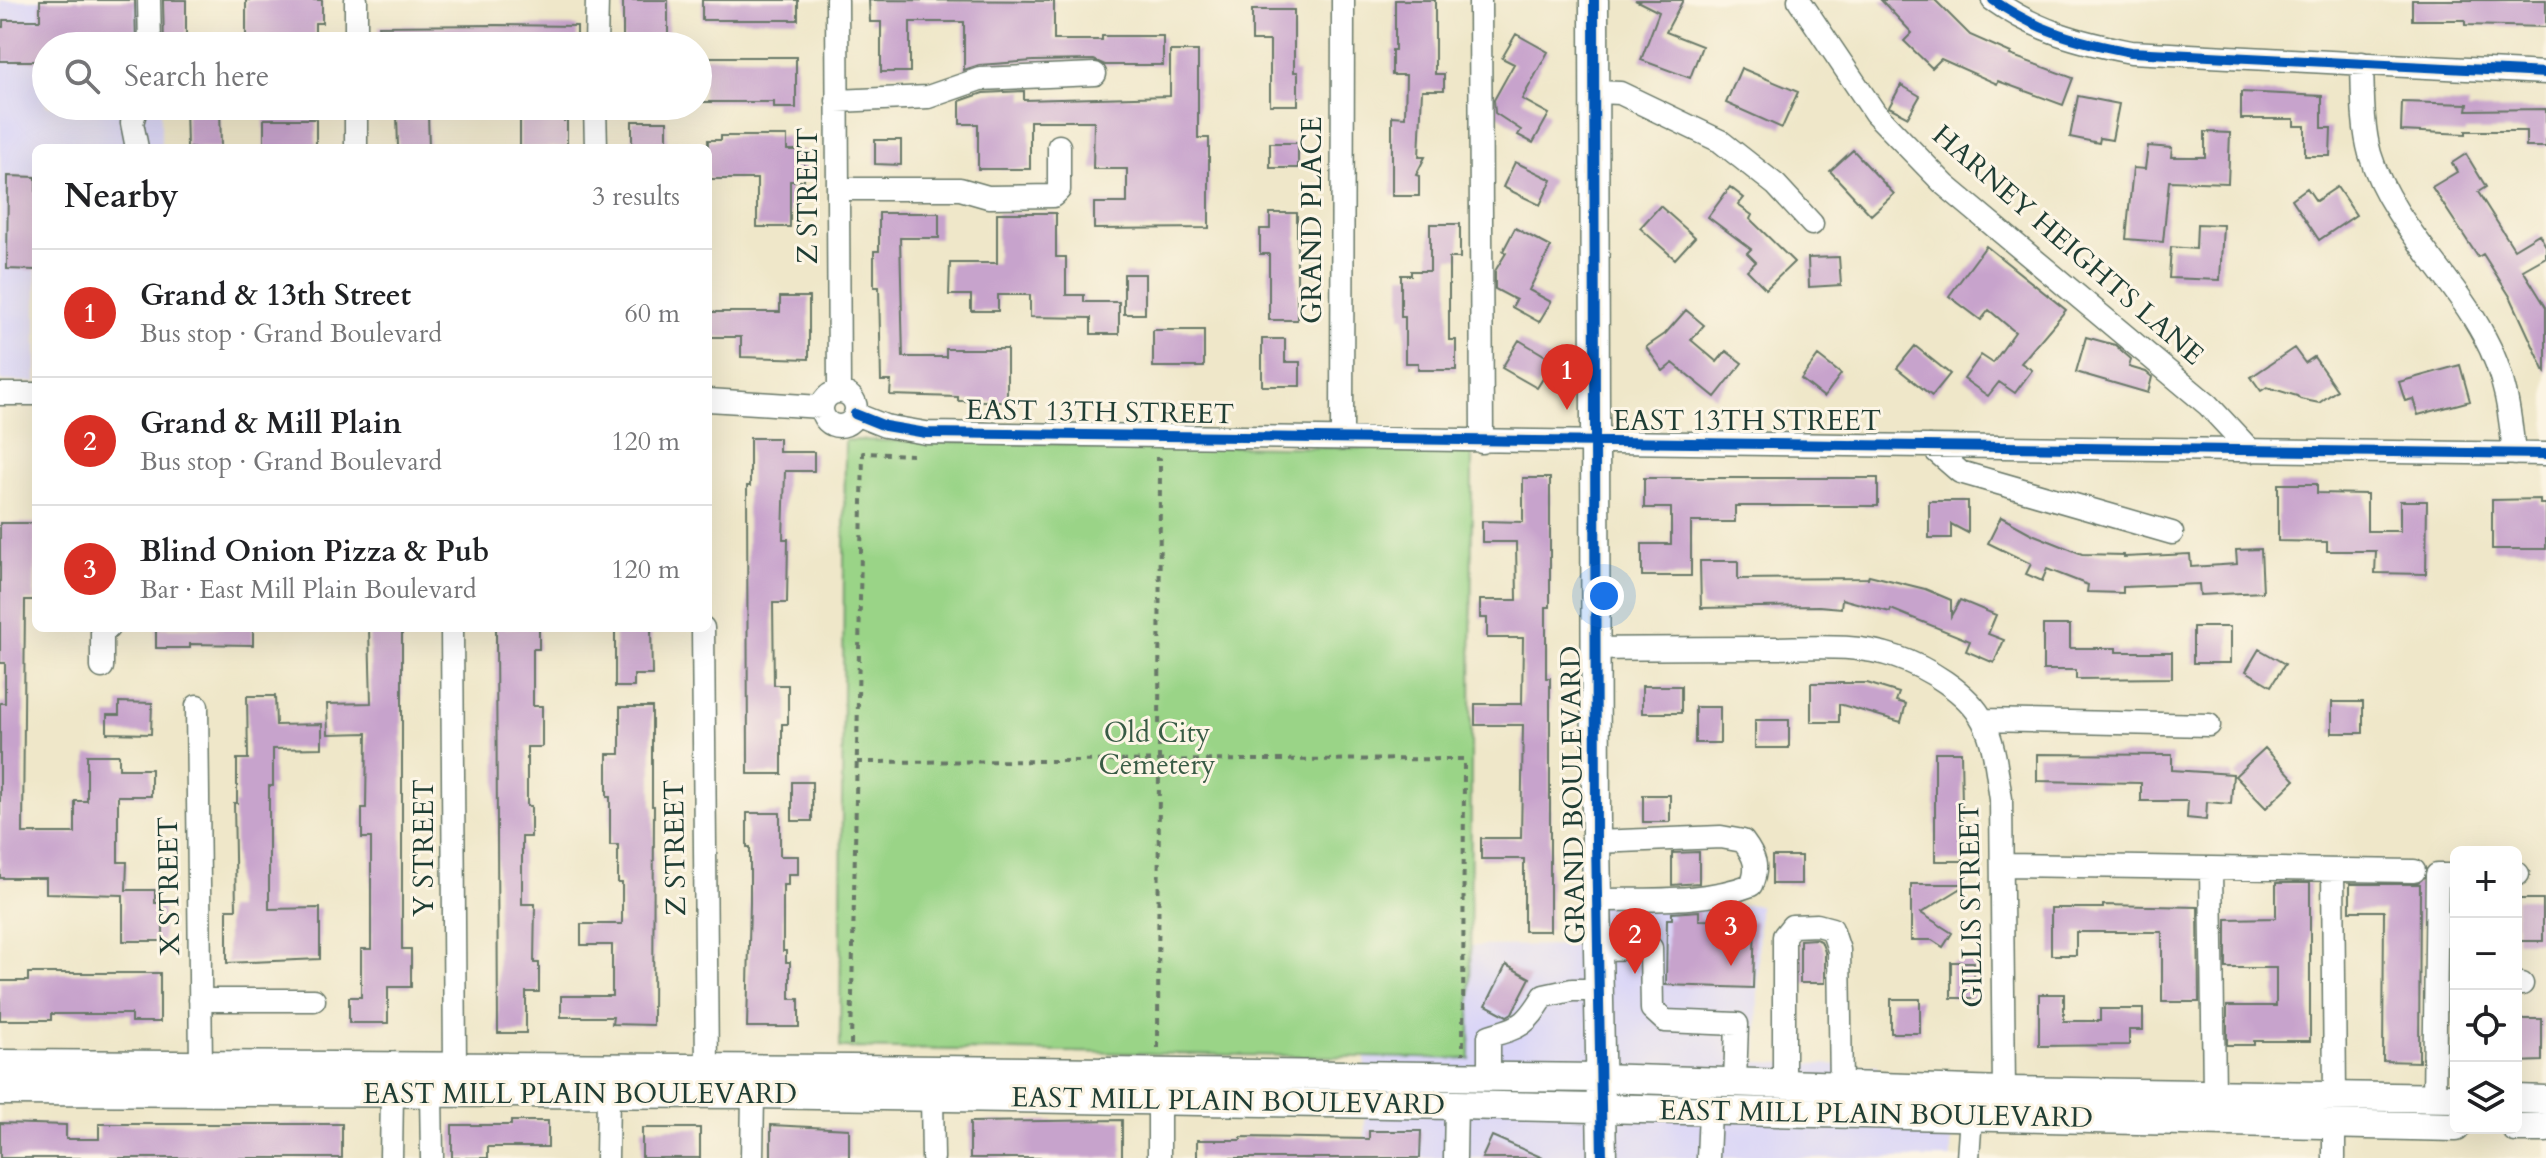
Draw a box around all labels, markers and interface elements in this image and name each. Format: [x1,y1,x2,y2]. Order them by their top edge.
search box [32,32,712,120]
icon: search [60,54,104,98]
text: Search here [124,56,269,97]
street label: GRAND PLACE [1293,116,1331,324]
street label: HARNEY HEIGHTS LANE [1924,116,2212,374]
street label: Z STREET [789,128,827,264]
text: Nearby [64,173,179,219]
text: 3 results [592,179,680,214]
text: Grand & 13th Street [140,275,411,316]
text: 1 [83,296,97,331]
text: 60 m [624,296,680,331]
text: Bus stop · Grand Boulevard [140,316,442,351]
pin: 1 [1541,344,1593,410]
street label: EAST 13TH STREET [965,391,1235,433]
street label: EAST 13TH STREET [1613,402,1881,440]
text: Grand & Mill Plain [140,403,402,444]
text: 2 [83,424,97,459]
text: 120 m [611,424,680,459]
text: Bus stop · Grand Boulevard [140,444,442,479]
text: Blind Onion Pizza & Pub [140,531,490,572]
text: 3 [83,552,97,587]
text: 120 m [611,552,680,587]
text: Bar · East Mill Plain Boulevard [140,572,477,607]
your location [1584,576,1624,616]
street label: GRAND BOULEVARD [1551,645,1595,945]
park label: Old City Cemetery [1098,714,1216,784]
street label: Y STREET [405,779,443,917]
street label: Z STREET [655,779,695,917]
street label: GILLIS STREET [1950,802,1992,1008]
street label: X STREET [149,816,189,956]
map controls [2450,846,2522,1134]
button: + [2450,846,2522,918]
pin: 3 [1705,900,1757,966]
pin: 2 [1609,908,1661,974]
button: − [2450,918,2522,990]
button: locate [2450,990,2522,1062]
button: layers [2450,1062,2522,1134]
street label: EAST MILL PLAIN BOULEVARD [363,1075,797,1113]
street label: EAST MILL PLAIN BOULEVARD [1011,1078,1445,1124]
street label: EAST MILL PLAIN BOULEVARD [1659,1091,2093,1137]

